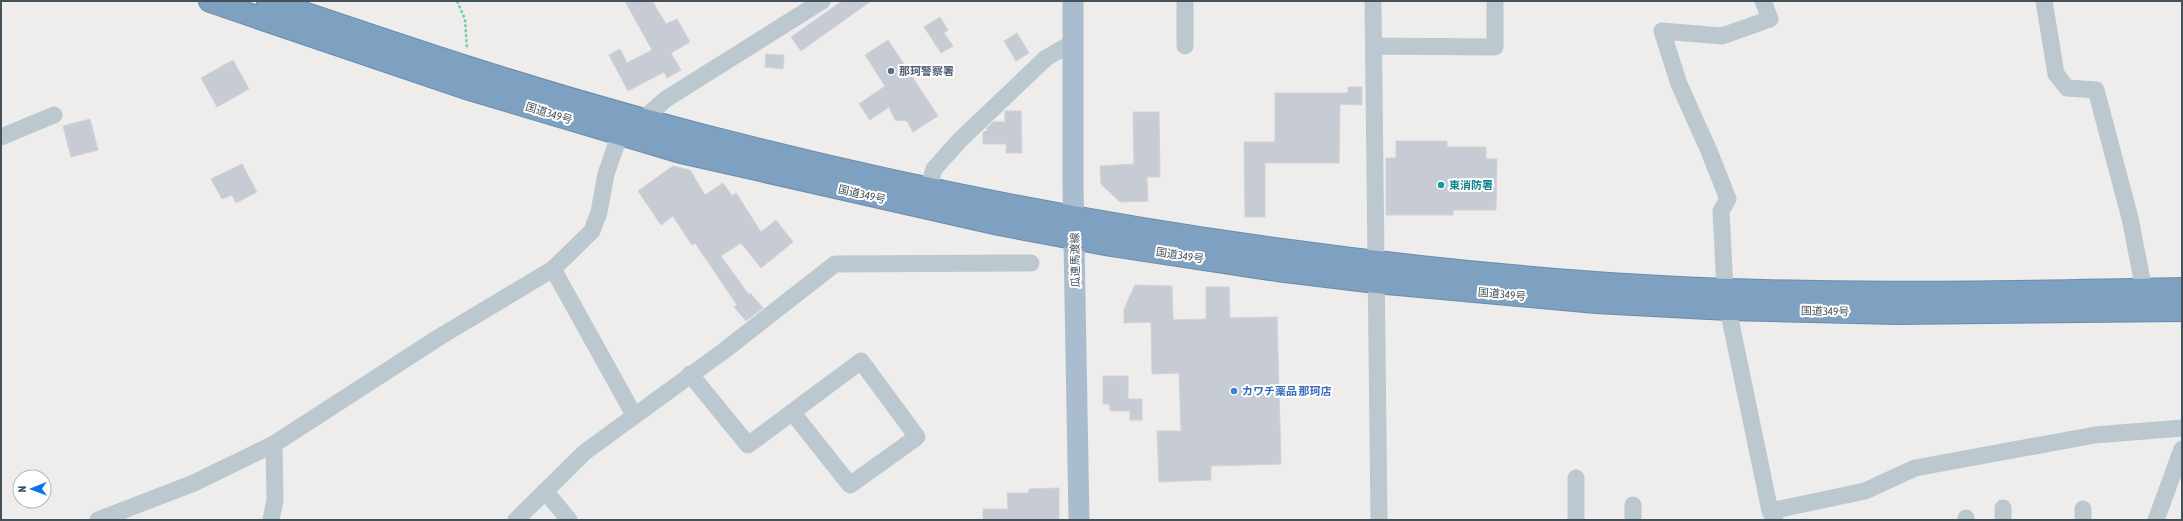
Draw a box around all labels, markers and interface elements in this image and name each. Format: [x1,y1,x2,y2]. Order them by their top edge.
place label: 那珂警察署 [899,65,954,77]
marker: 那珂警察署 [886,66,896,76]
street label: 国道349号 [524,100,574,126]
place label: 東消防署 [1449,179,1493,191]
marker: 東消防署 [1436,180,1446,190]
street label: 国道349号 [837,183,887,205]
street label: 瓜連馬渡線 [1069,232,1081,288]
street label: 国道349号 [1155,245,1205,265]
street label: 国道349号 [1477,286,1527,302]
street label: 国道349号 [1801,305,1849,317]
place label: カワチ薬品 那珂店 [1242,385,1332,397]
marker: カワチ薬品 那珂店 [1229,386,1239,396]
north arrow [12,469,52,509]
text: N [16,486,28,493]

